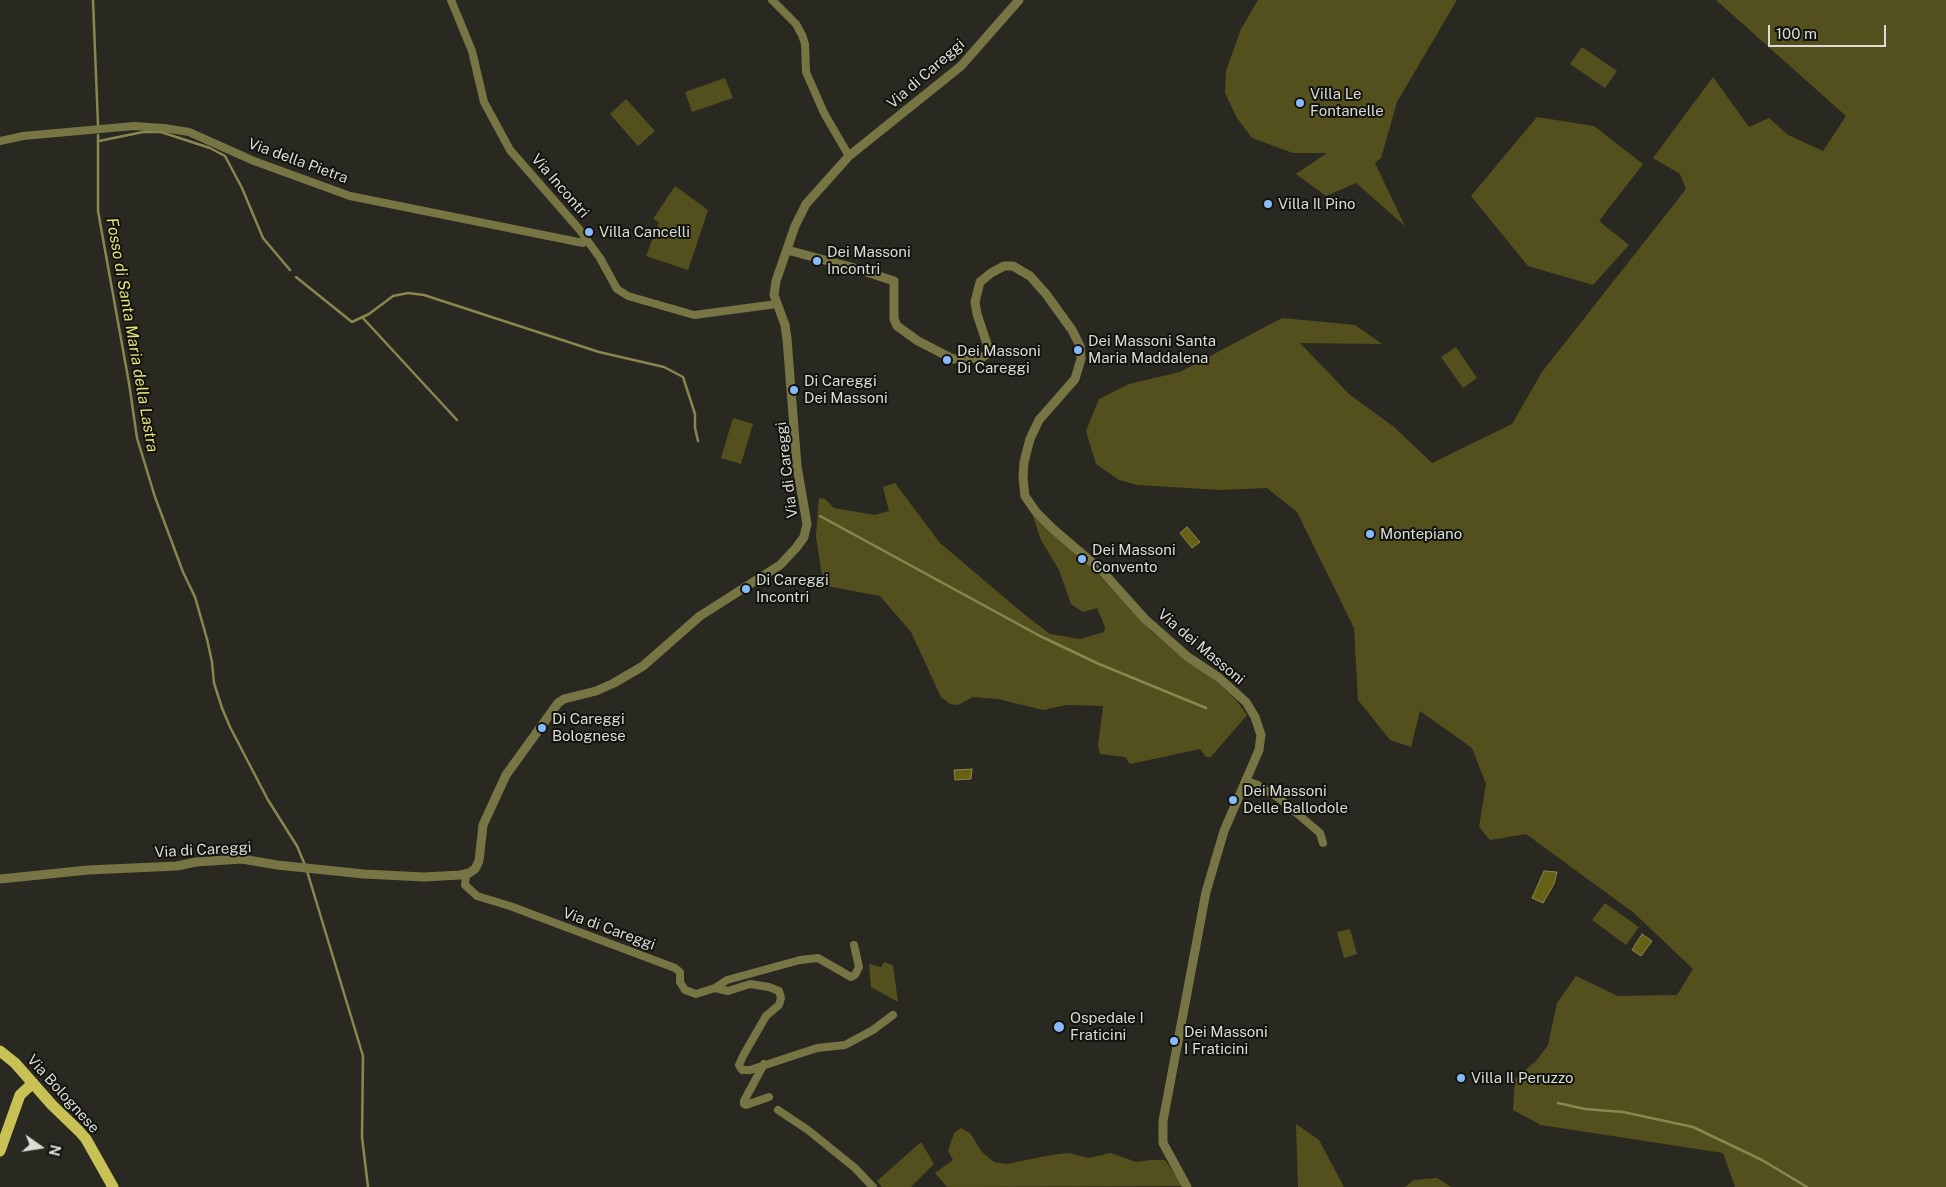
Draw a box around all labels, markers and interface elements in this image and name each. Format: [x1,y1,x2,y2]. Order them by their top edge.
scale bar [1771,15,1888,47]
text: 100 m [1776,25,1817,42]
street label: Via di Careggi [883,35,969,113]
place label: Villa Le Fontanelle [1310,85,1384,120]
marker: Villa Le Fontanelle [1294,97,1306,109]
street label: Via della Pietra [246,135,350,187]
street label: Via Incontri [527,150,593,222]
place label: Villa Il Pino [1278,195,1356,213]
marker: Villa Il Pino [1262,198,1274,210]
water label: Fosso di Santa Maria della Lastra [102,216,162,454]
place label: Villa Cancelli [599,223,690,241]
marker: Villa Cancelli [583,226,595,238]
place label: Dei Massoni Incontri [827,243,911,278]
marker: Dei Massoni Incontri [811,255,823,267]
place label: Dei Massoni Santa Maria Maddalena [1088,332,1216,367]
place label: Dei Massoni Di Careggi [957,342,1041,377]
marker: Dei Massoni Santa Maria Maddalena [1072,344,1084,356]
marker: Dei Massoni Di Careggi [941,354,953,366]
place label: Di Careggi Dei Massoni [804,372,888,407]
marker: Di Careggi Dei Massoni [788,384,800,396]
street label: Via di Careggi [772,421,802,519]
place label: Montepiano [1380,525,1462,543]
marker: Montepiano [1364,528,1376,540]
place label: Dei Massoni Convento [1092,541,1176,576]
marker: Dei Massoni Convento [1076,553,1088,565]
place label: Di Careggi Incontri [756,571,829,606]
marker: Di Careggi Incontri [740,583,752,595]
street label: Via dei Massoni [1154,605,1248,689]
place label: Di Careggi Bolognese [552,710,626,745]
marker: Di Careggi Bolognese [536,722,548,734]
place label: Dei Massoni Delle Ballodole [1243,782,1348,817]
marker: Dei Massoni Delle Ballodole [1227,794,1239,806]
street label: Via di Careggi [154,838,252,862]
street label: Via di Careggi [560,904,658,954]
place label: Ospedale I Fraticini [1070,1009,1144,1044]
marker: Ospedale I Fraticini [1052,1020,1066,1034]
place label: Dei Massoni I Fraticini [1184,1023,1268,1058]
marker: Dei Massoni I Fraticini [1168,1035,1180,1047]
street label: Via Bolognese [23,1051,103,1137]
place label: Villa Il Peruzzo [1471,1069,1574,1087]
marker: Villa Il Peruzzo [1455,1072,1467,1084]
north arrow [15,1122,65,1172]
text: N [46,1143,64,1158]

